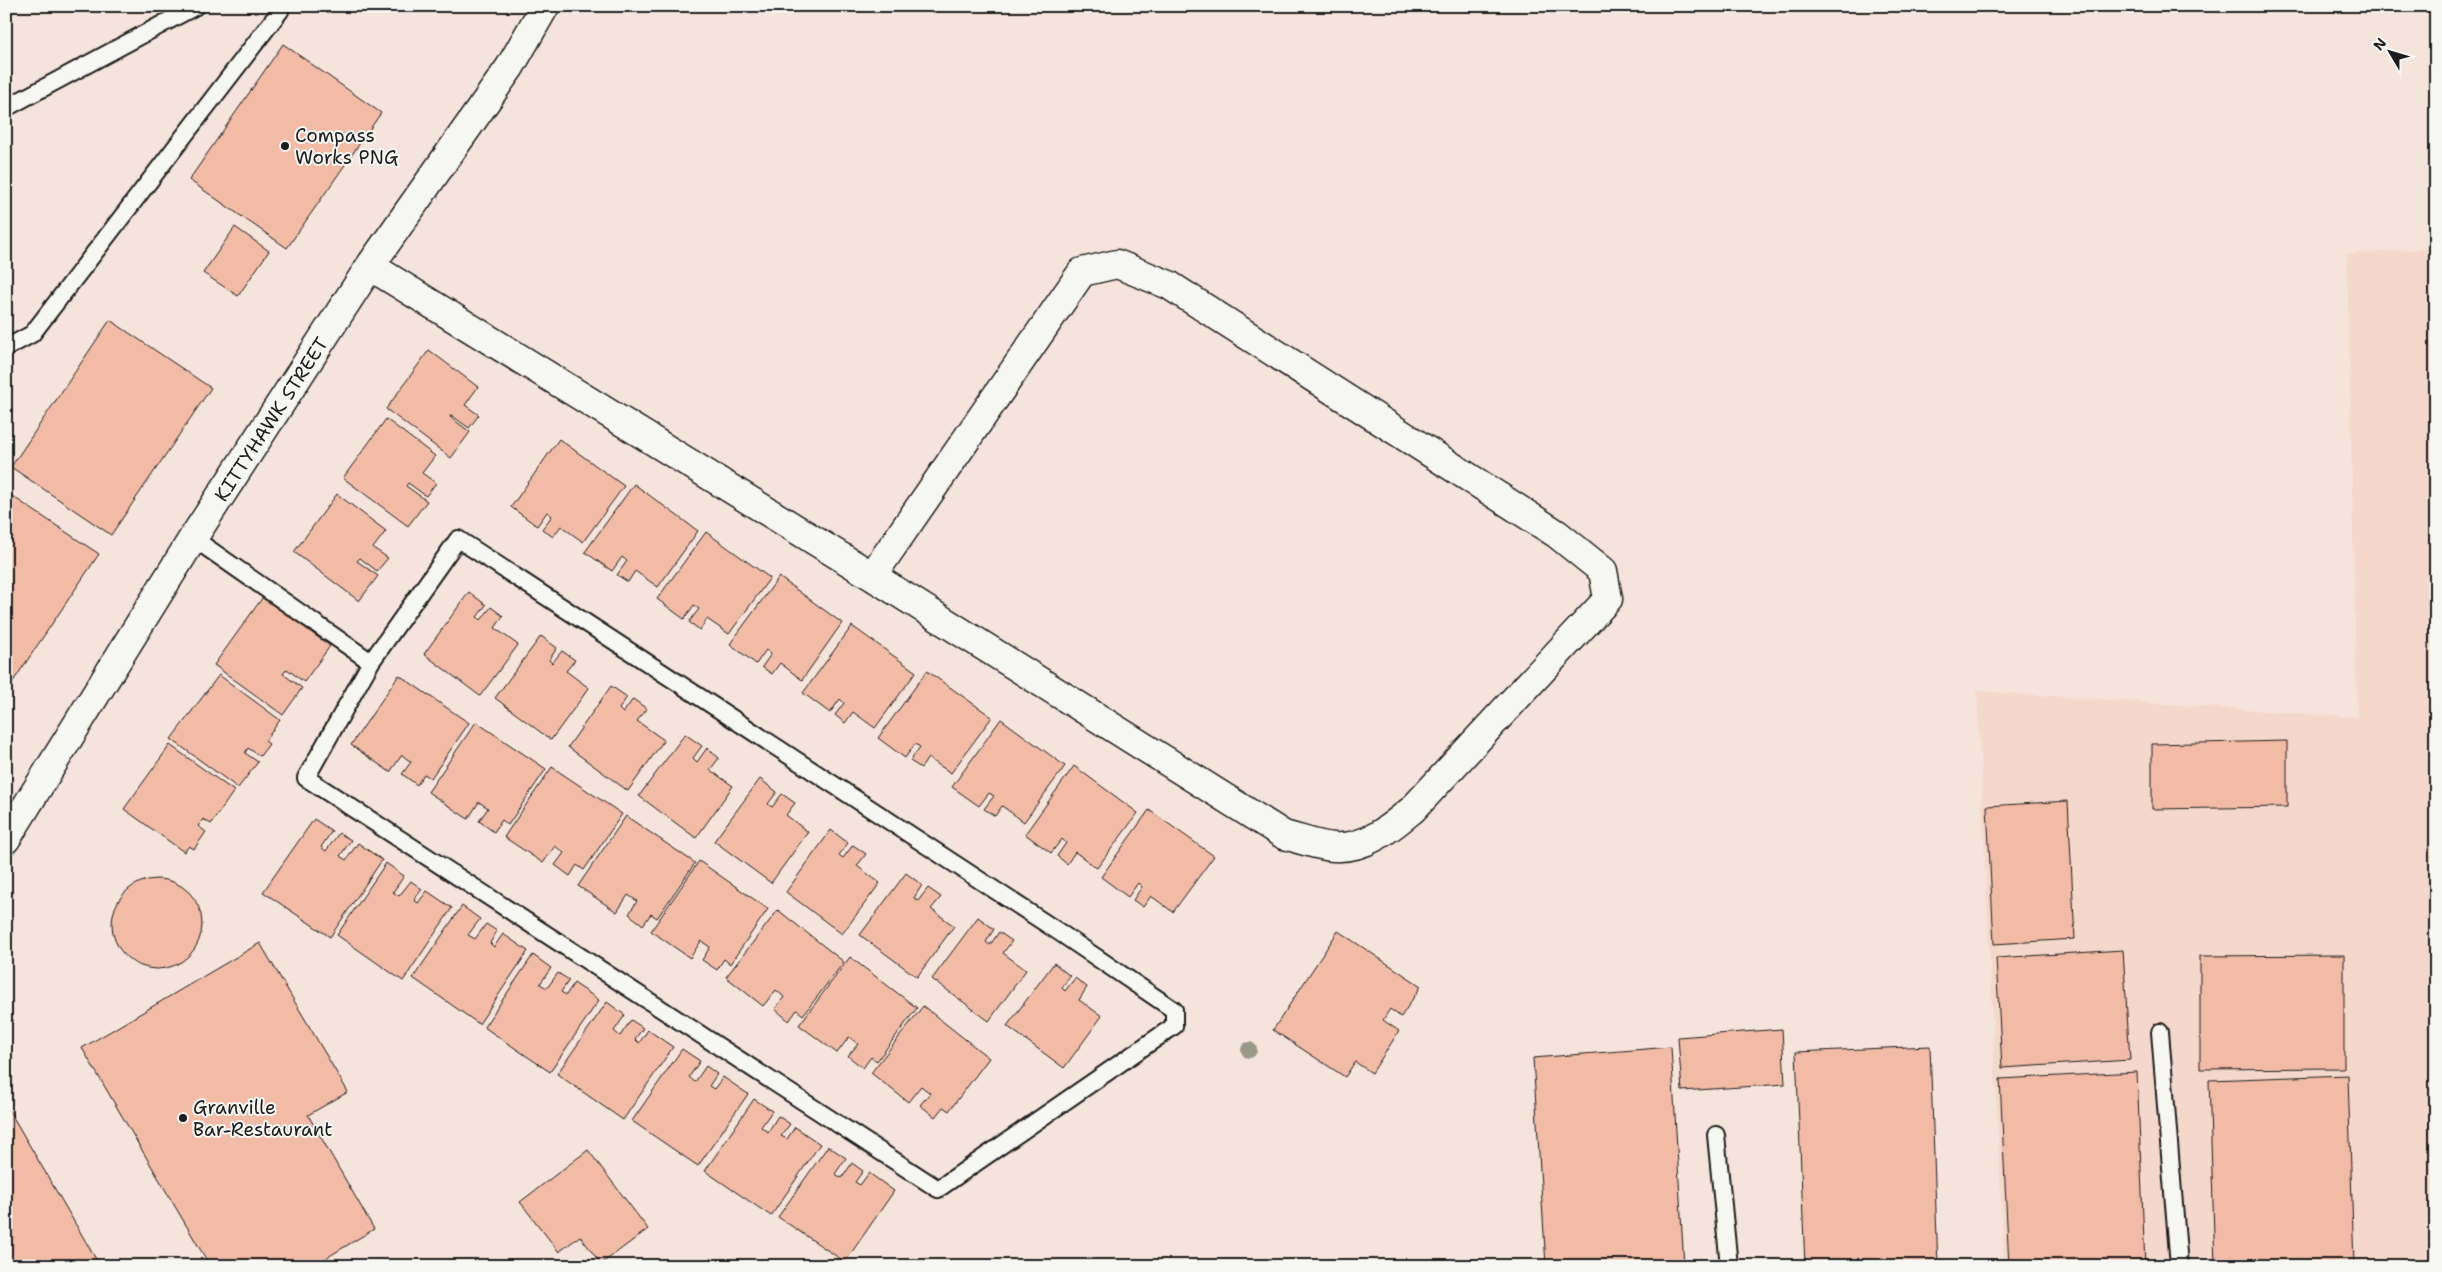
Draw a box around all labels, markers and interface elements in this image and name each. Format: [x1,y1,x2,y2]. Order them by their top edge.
north arrow [2364,28,2414,78]
text: N [2369,34,2390,54]
place label: Compass Works PNG [295,123,398,170]
marker: Compass Works PNG [279,140,291,152]
street label: KITTYHAWK STREET [209,332,334,506]
place label: Granville Bar-Restaurant [193,1095,333,1142]
marker: Granville Bar-Restaurant [177,1112,189,1124]

